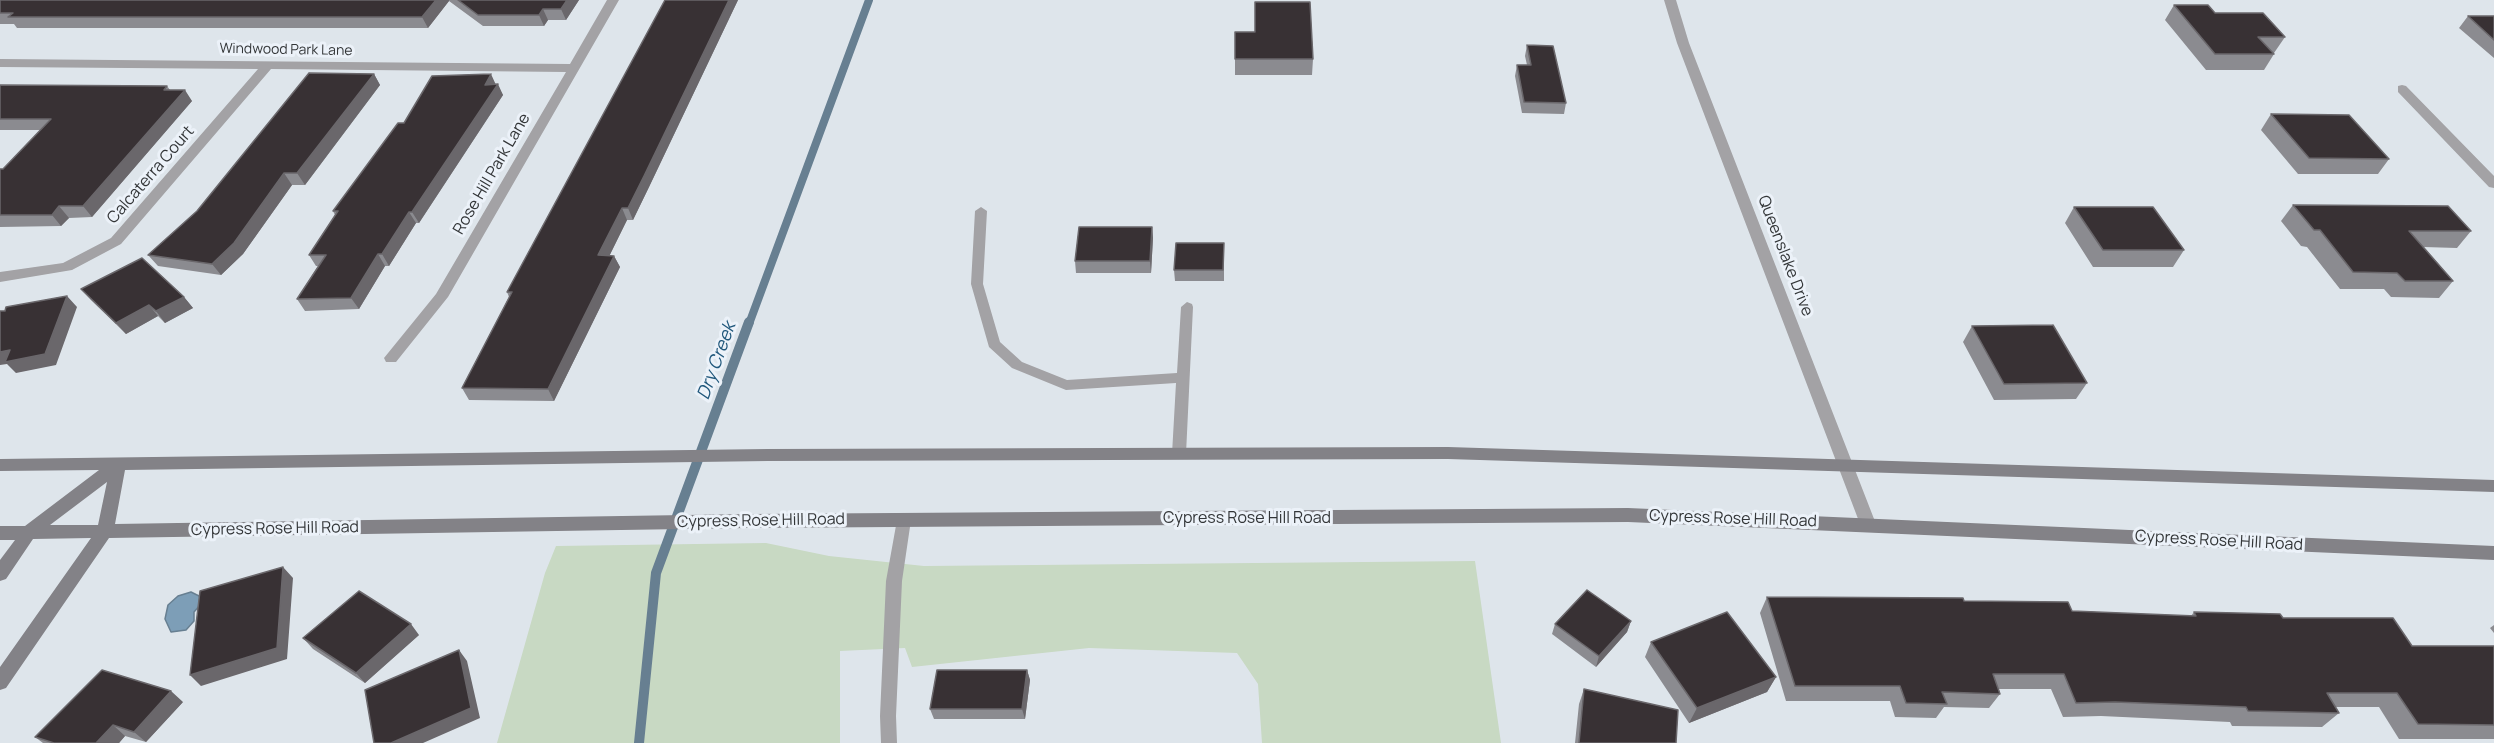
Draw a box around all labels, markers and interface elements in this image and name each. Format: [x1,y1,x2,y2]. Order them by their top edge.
street label: Windwood Park Lane [219,40,353,60]
street label: Rose Hill Park Lane [450,110,534,238]
street label: Calcaterra Court [103,122,199,228]
street label: Queenslake Drive [1753,193,1817,319]
water label: Dry Creek [693,319,741,403]
street label: Cypress Rose Hill Road [1649,506,1817,532]
street label: Cypress Rose Hill Road [1163,509,1331,529]
street label: Cypress Rose Hill Road [677,510,845,532]
street label: Cypress Rose Hill Road [191,518,359,540]
street label: Cypress Rose Hill Road [2135,527,2303,555]

